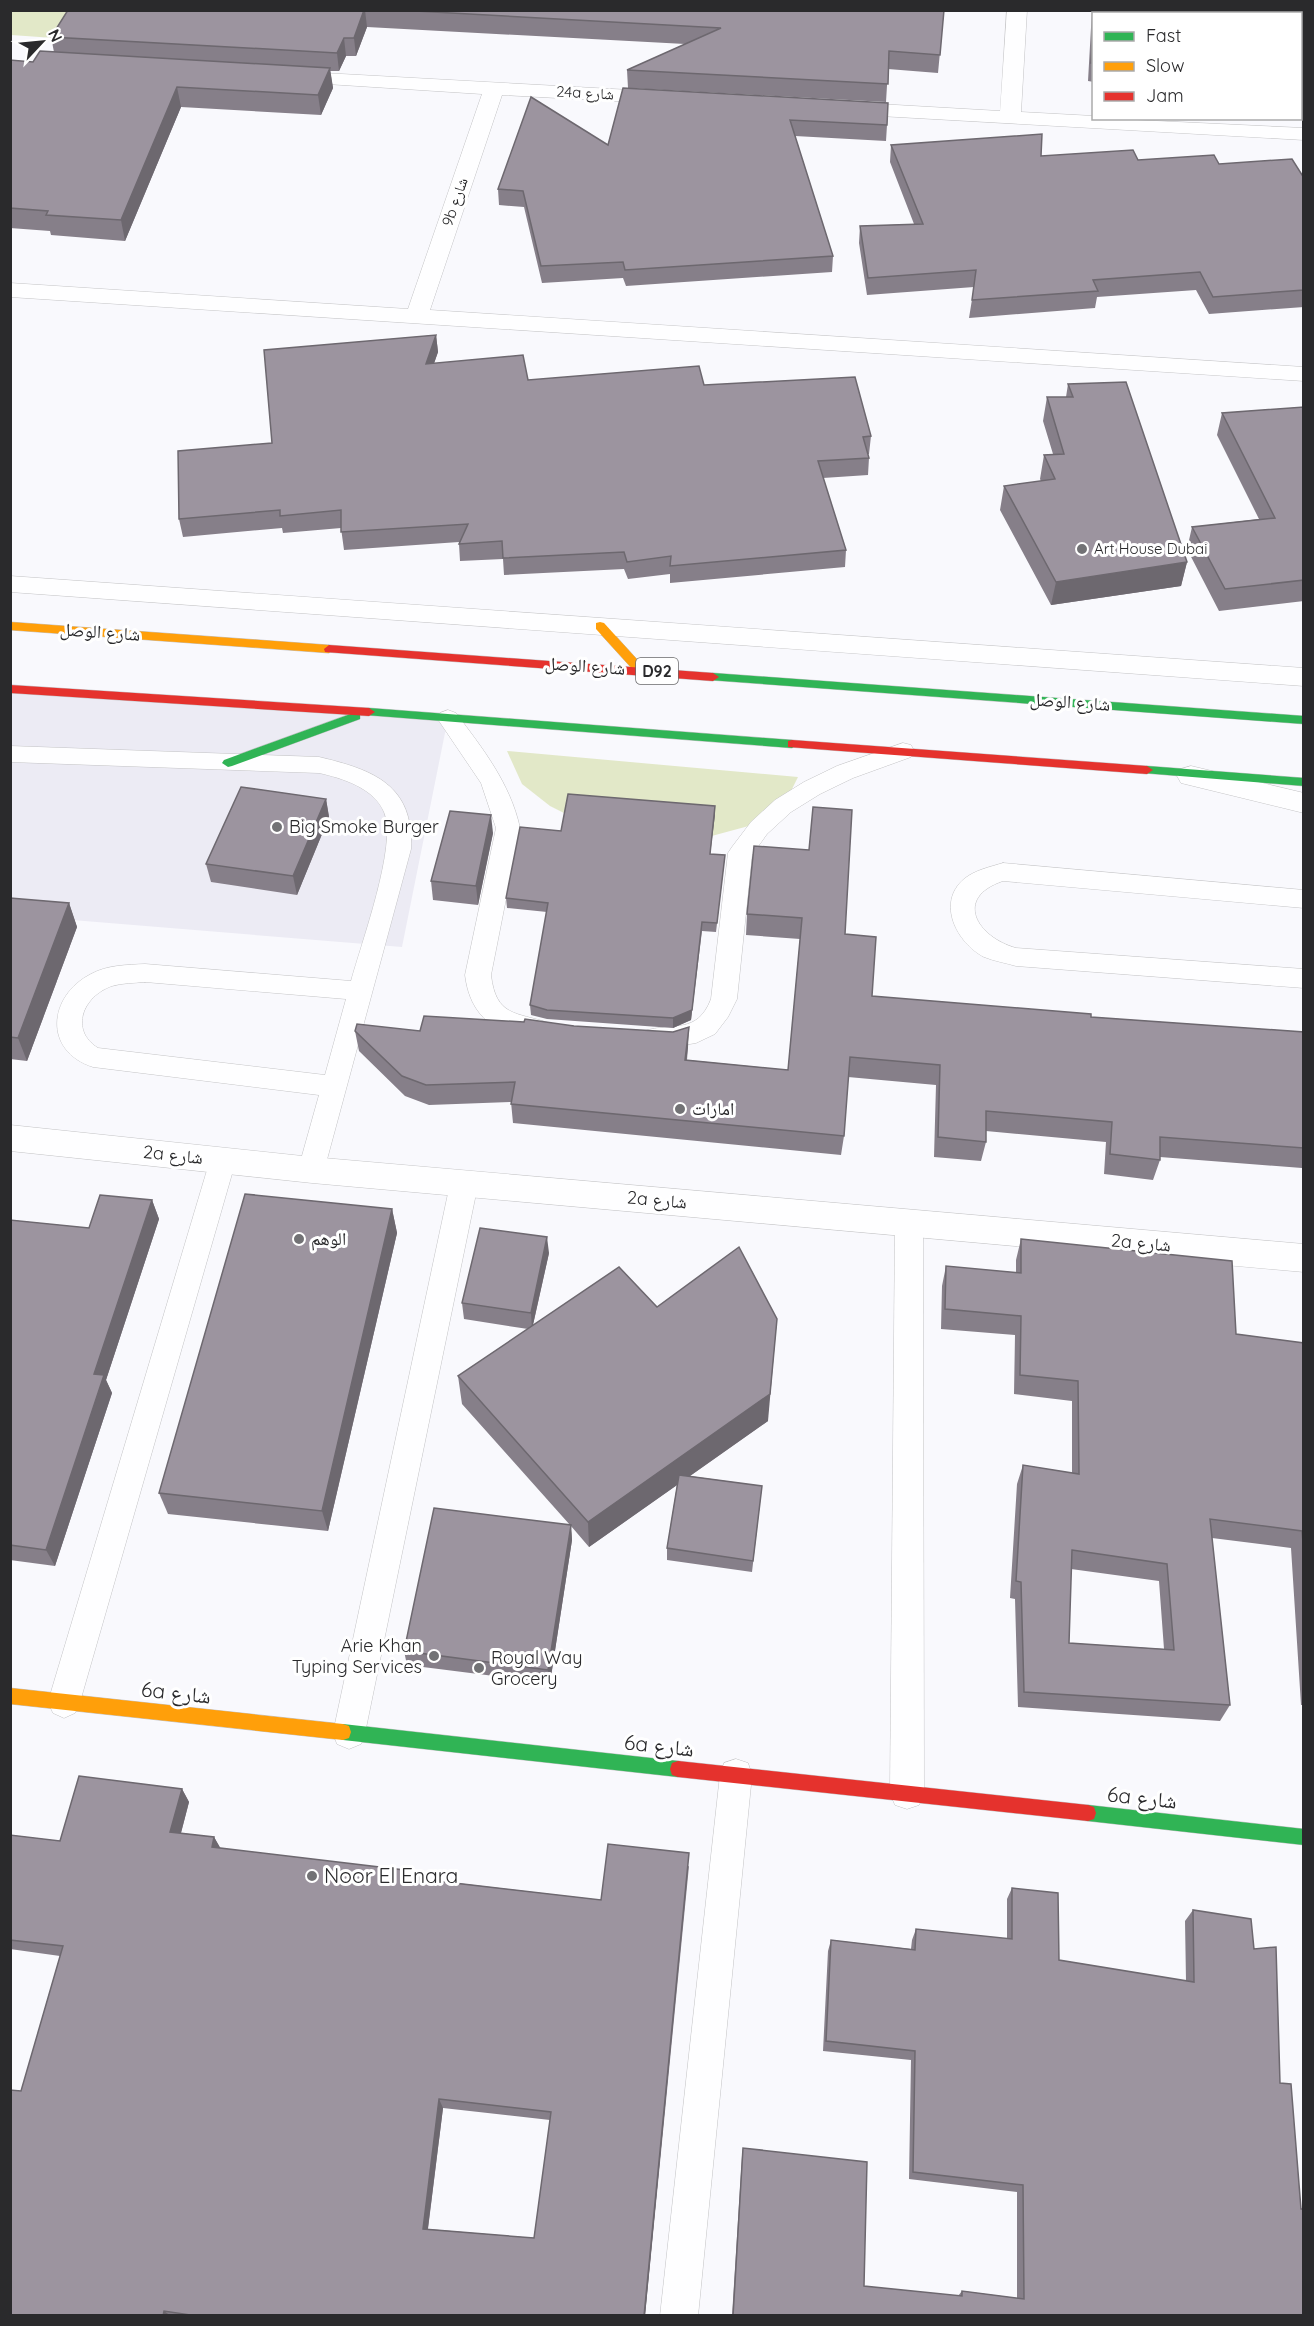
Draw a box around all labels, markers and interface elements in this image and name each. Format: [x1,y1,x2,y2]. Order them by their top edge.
north arrow [12,12,72,72]
legend [1092,12,1302,120]
text: Fast [1146,24,1181,47]
text: N [44,26,67,45]
text: Slow [1146,54,1184,77]
street label: 24a شارع [556,82,614,105]
text: Jam [1146,84,1184,107]
street label: 9b شارع [437,175,473,229]
place label: Art House Dubai [1094,539,1207,558]
marker: Art House Dubai [1075,542,1089,556]
street label: شارع الوصل [59,617,141,646]
street label: شارع الوصل [544,651,626,680]
road number: D92 [636,658,678,684]
street label: شارع الوصل [1029,687,1111,716]
place label: Big Smoke Burger [289,815,439,838]
marker: Big Smoke Burger [270,820,284,834]
place label: امارات [692,1097,734,1120]
marker: امارات [673,1102,687,1116]
street label: 2a شارع [142,1140,204,1169]
street label: 2a شارع [626,1185,688,1214]
place label: الوهم [311,1227,346,1251]
street label: 2a شارع [1110,1228,1172,1257]
marker: الوهم [292,1232,306,1246]
place label: Arie Khan Typing Services [292,1634,422,1678]
place label: Royal Way Grocery [491,1646,582,1690]
marker: Arie Khan Typing Services [427,1649,441,1663]
marker: Royal Way Grocery [472,1661,486,1675]
street label: 6a شارع [140,1675,212,1710]
street label: 6a شارع [623,1728,695,1763]
street label: 6a شارع [1106,1780,1178,1815]
place label: Noor El Enara [324,1862,458,1888]
marker: Noor El Enara [305,1869,319,1883]

